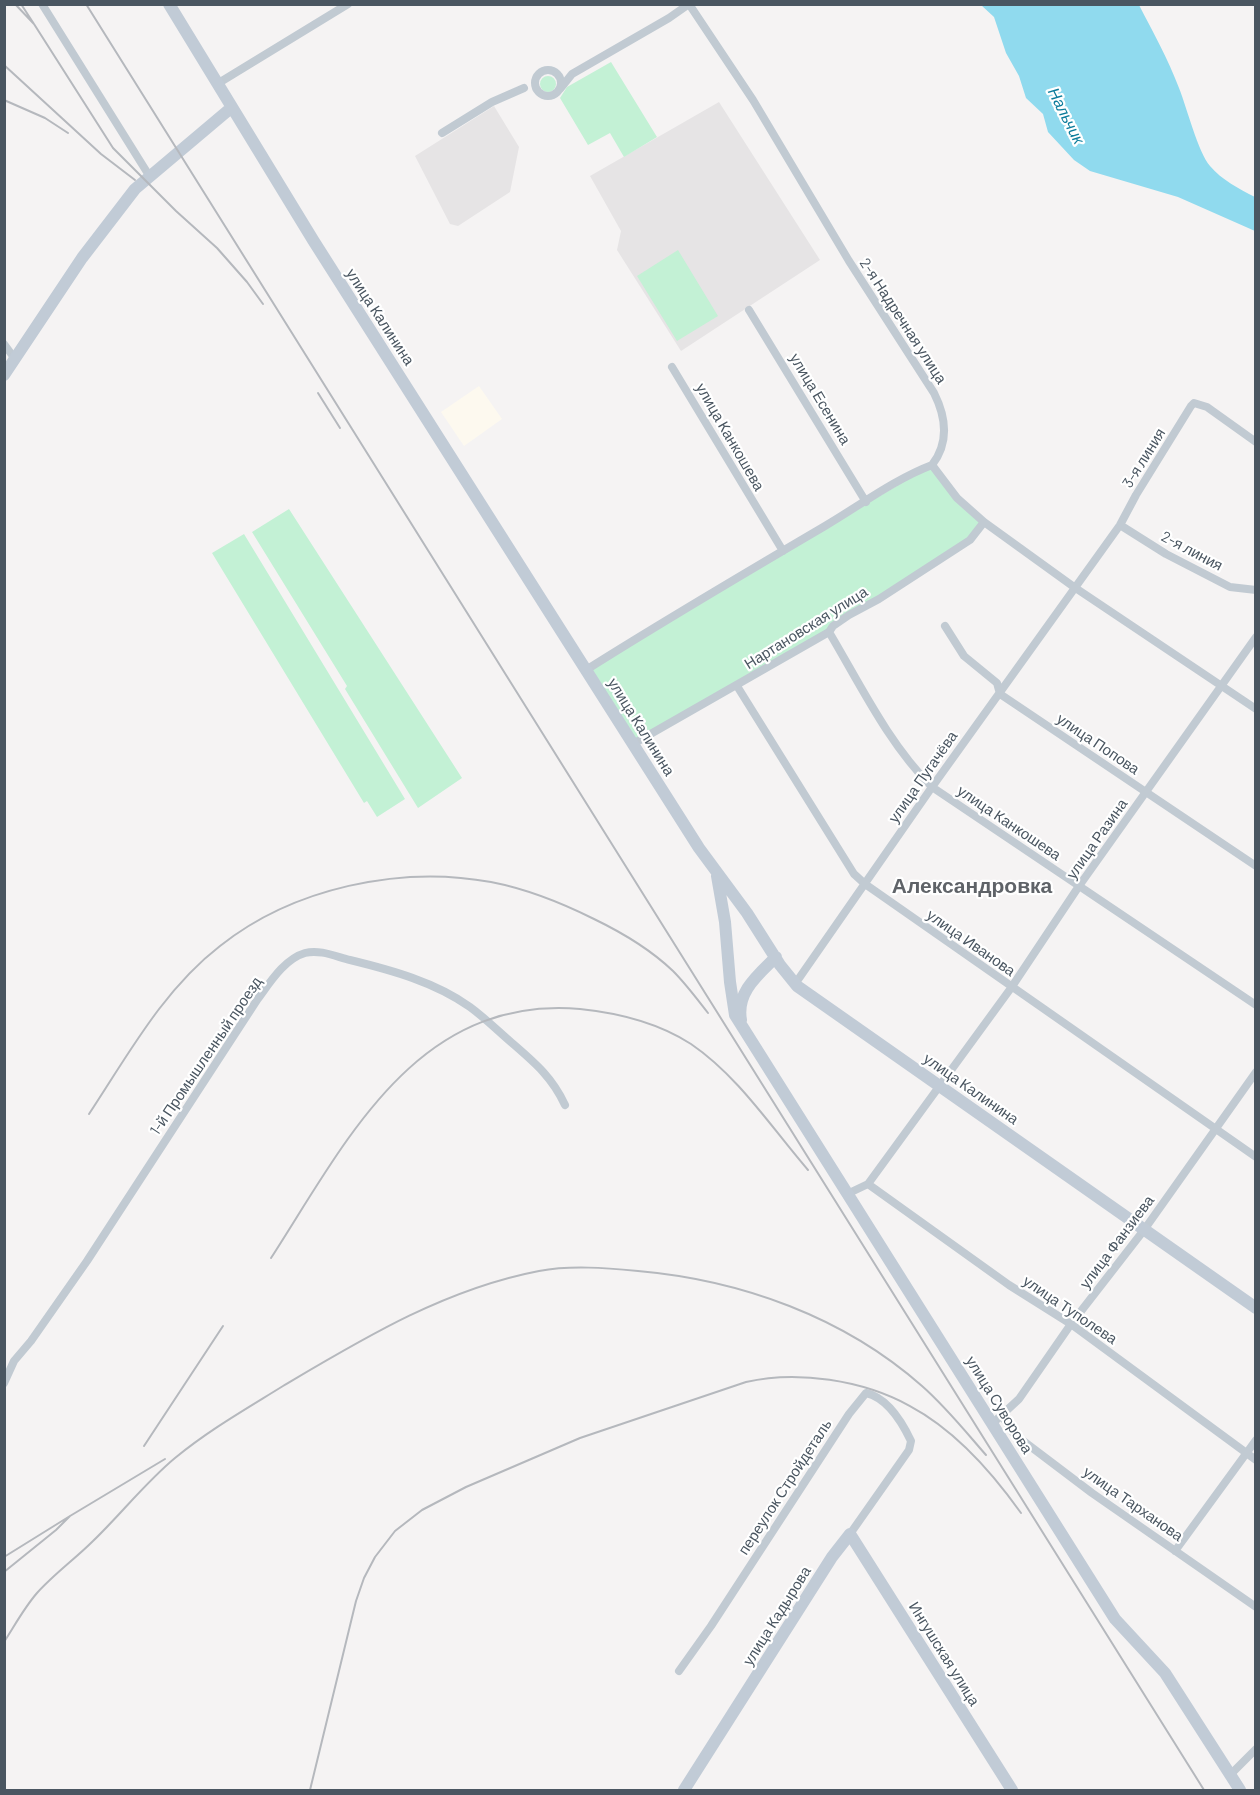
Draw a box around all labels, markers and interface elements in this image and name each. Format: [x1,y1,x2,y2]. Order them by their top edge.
water label: Нальчик [1044,84,1088,148]
street label: 2-я Надречная улица [856,255,950,387]
street label: улица Калинина [342,265,418,369]
street label: улица Есенина [786,350,854,448]
street label: улица Канкошева [692,380,768,494]
street label: 3-я линия [1119,425,1169,491]
street label: 2-я линия [1158,527,1226,575]
street label: Нартановская улица [741,583,871,673]
street label: улица Калинина [604,675,678,779]
street label: улица Попова [1053,710,1143,778]
street label: улица Пугачёва [885,728,961,826]
street label: улица Канкошева [954,782,1064,864]
street label: улица Разина [1063,795,1131,883]
district label: Александровка [892,873,1052,899]
street label: улица Иванова [923,906,1019,980]
street label: 1-й Промышленный проезд [146,973,266,1139]
street label: улица Калинина [920,1050,1022,1128]
street label: улица Фанзиева [1076,1192,1158,1292]
street label: улица Туполева [1020,1272,1120,1348]
street label: улица Суворова [962,1353,1036,1457]
street label: переулок Стройдеталь [734,1416,836,1558]
street label: улица Тарханова [1080,1463,1186,1545]
street label: улица Кадырова [739,1563,815,1669]
street label: Ингушская улица [905,1599,983,1709]

